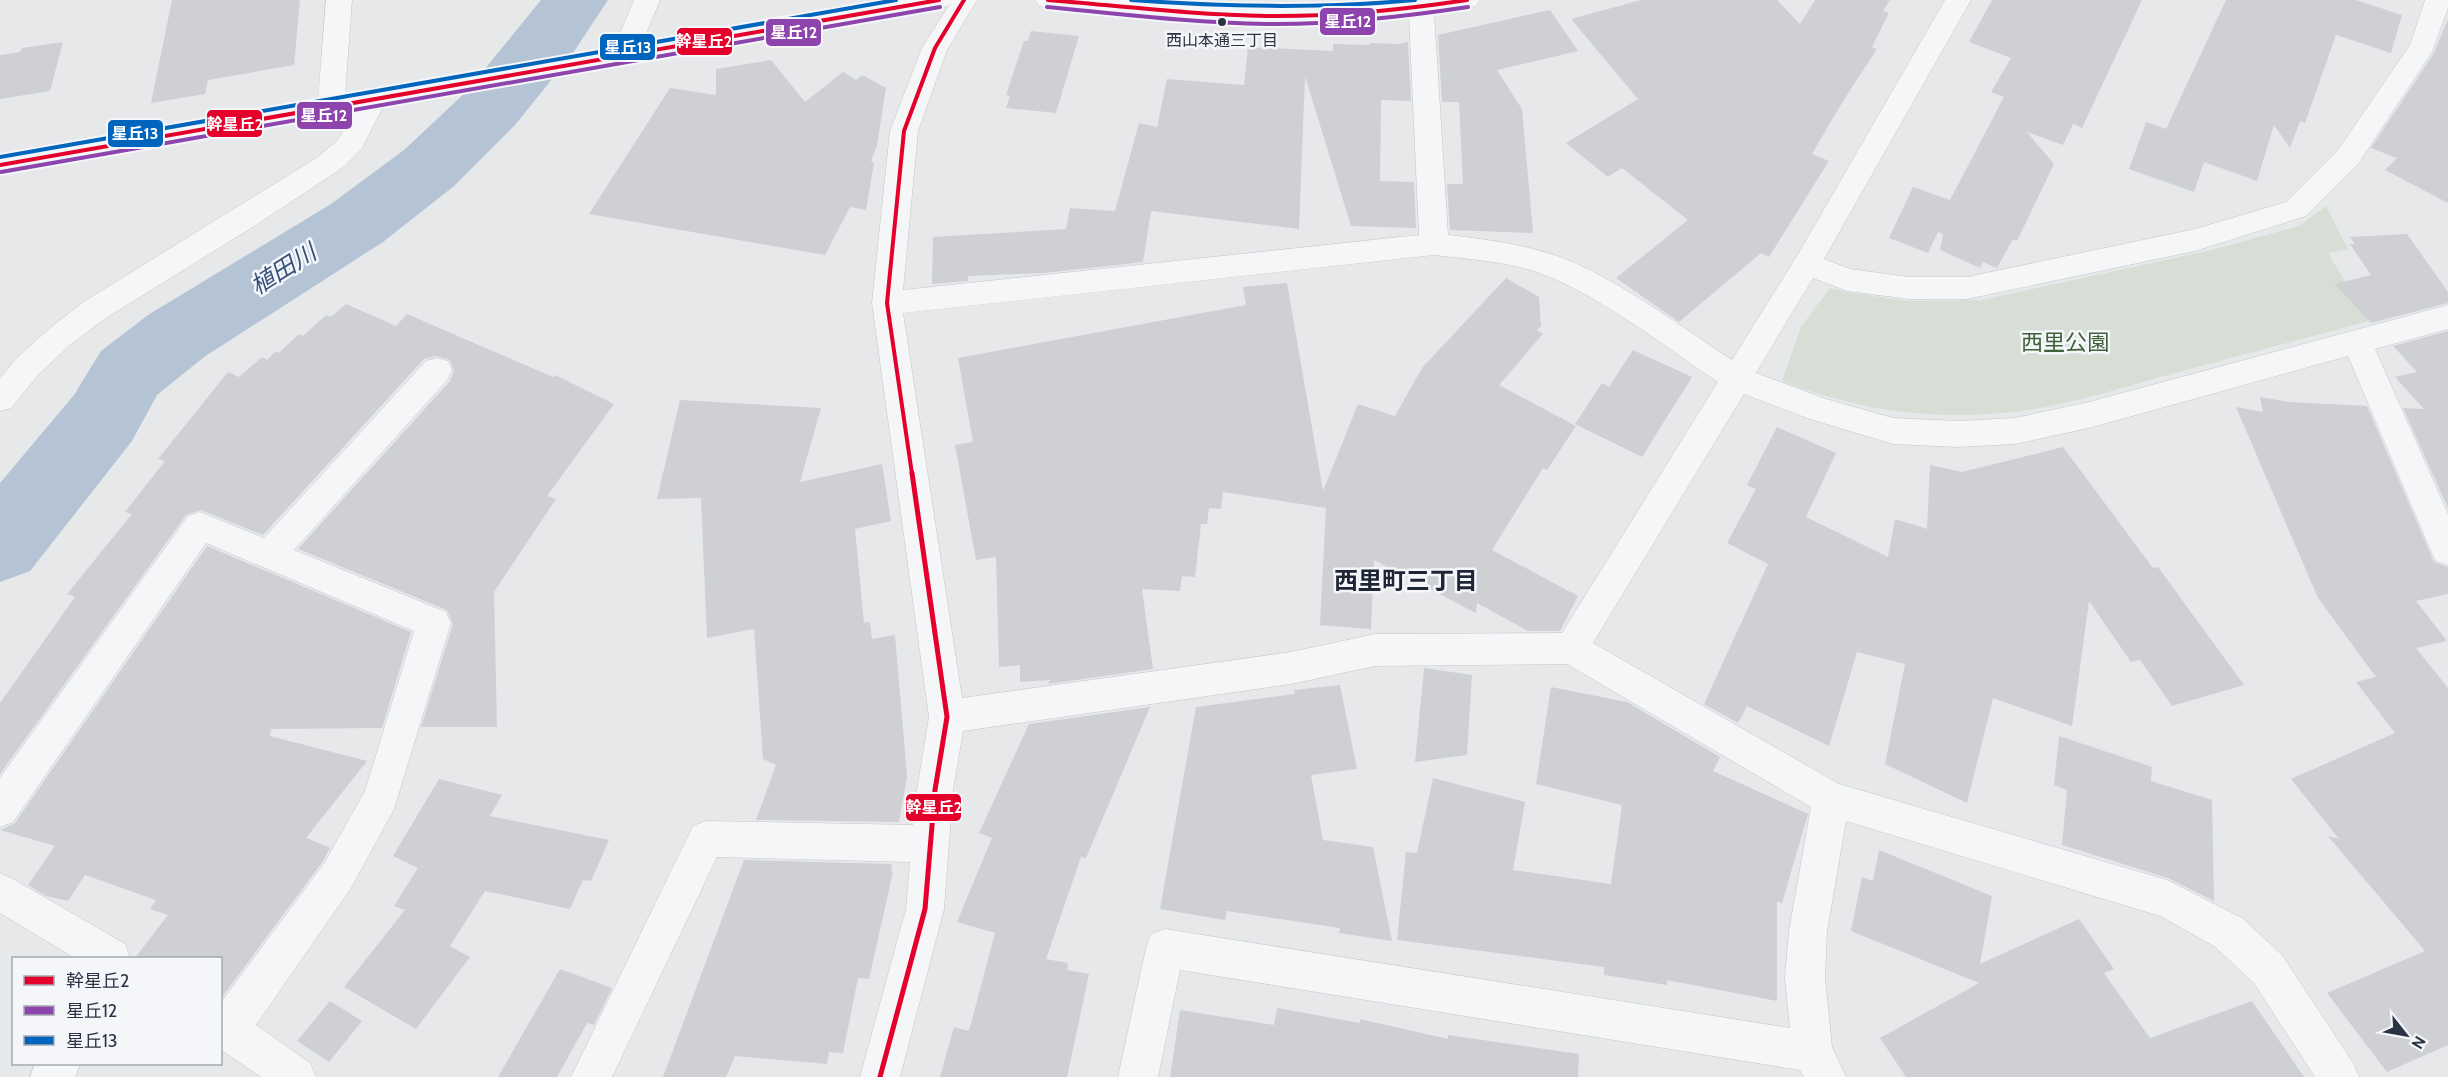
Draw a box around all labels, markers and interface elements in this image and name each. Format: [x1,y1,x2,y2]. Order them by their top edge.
line badge: 星丘12 [1319,7,1376,36]
text: 星丘12 [1325,12,1371,31]
marker: 西山本通三丁目 [1216,16,1228,28]
line badge: 星丘12 [765,18,822,47]
text: 星丘12 [771,23,817,42]
line badge: 幹星丘2 [676,27,733,56]
place label: 西山本通三丁目 [1166,31,1278,50]
text: 幹星丘2 [676,32,732,51]
line badge: 星丘13 [599,33,656,61]
text: 星丘13 [605,38,651,57]
line badge: 星丘12 [296,101,353,130]
text: 星丘12 [301,106,347,125]
line badge: 幹星丘2 [206,109,263,138]
text: 幹星丘2 [207,115,263,134]
line badge: 星丘13 [107,119,164,148]
text: 星丘13 [112,124,158,143]
water label: 植田川 [245,236,324,300]
park label: 西里公園 [2021,329,2109,356]
district label: 西里町三丁目 [1334,566,1478,595]
line badge: 幹星丘2 [905,793,962,822]
text: 幹星丘2 [906,798,962,817]
legend [12,957,222,1065]
text: 幹星丘2 [66,970,129,992]
text: 星丘12 [66,1000,117,1022]
north arrow [2376,1005,2436,1065]
text: 星丘13 [66,1030,118,1052]
text: N [2407,1033,2429,1052]

